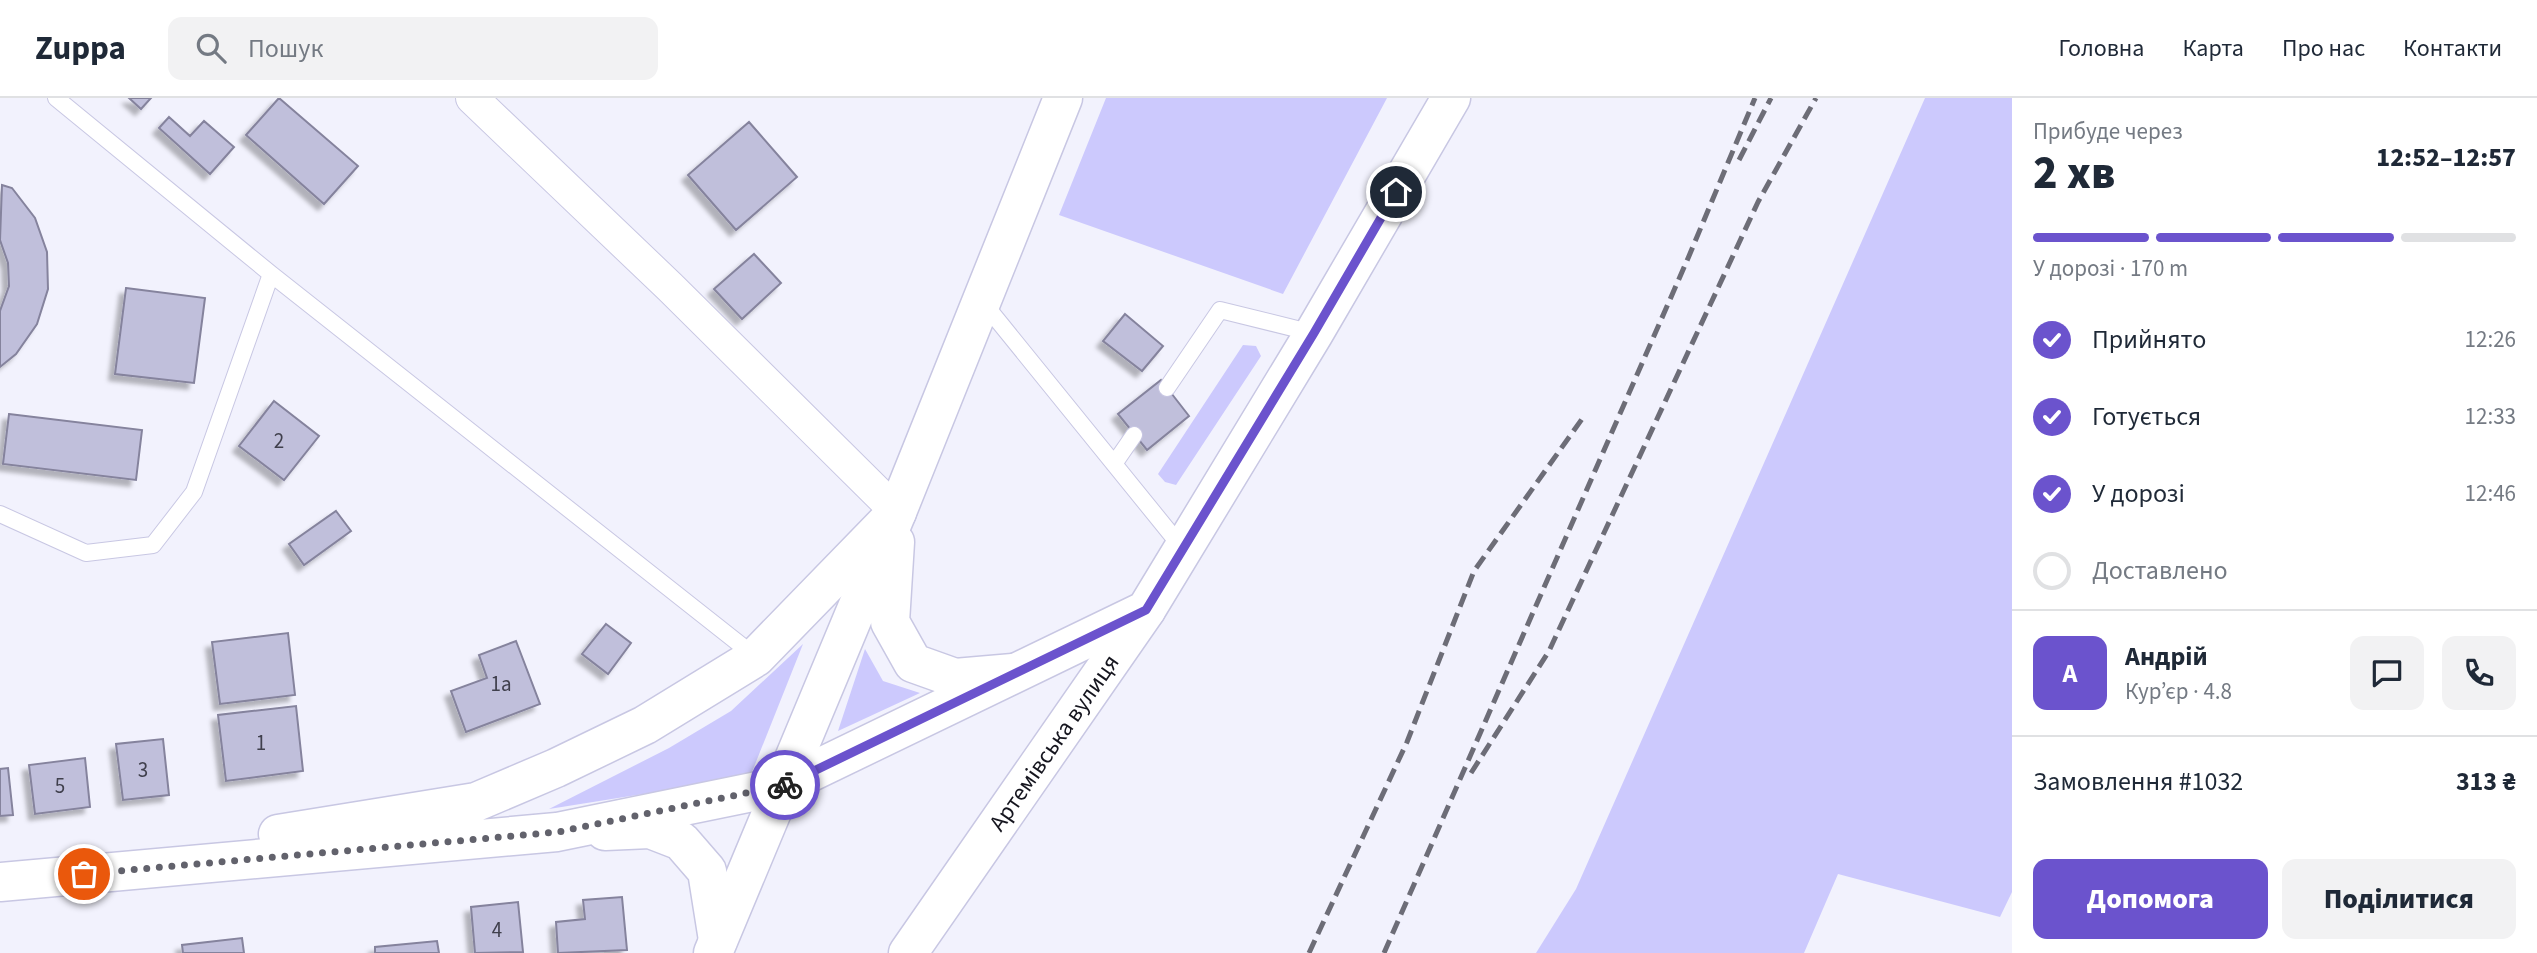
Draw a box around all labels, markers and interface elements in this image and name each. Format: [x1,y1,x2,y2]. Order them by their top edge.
search box [168,17,658,80]
text: Zuppa [35,25,126,72]
icon: search [192,29,230,67]
text: Пошук [248,30,323,67]
text: Головна [2058,31,2144,66]
text: Карта [2182,31,2244,66]
text: Про нас [2282,31,2365,66]
text: Контакти [2403,31,2502,66]
text: Прибуде через [2033,115,2183,148]
text: 12:52–12:57 [2376,139,2516,176]
text: 2 хв [2033,141,2115,206]
pin [1366,162,1426,222]
icon: home [1377,173,1415,211]
text: У дорозі · 170 m [2033,252,2188,285]
icon: check [2033,321,2071,359]
text: Прийнято [2092,321,2206,358]
text: 12:26 [2465,323,2516,356]
icon: check [2033,398,2071,436]
text: Готується [2092,398,2201,435]
text: 12:33 [2465,400,2516,433]
house number: 2 [274,426,284,456]
icon: check [2033,475,2071,513]
text: У дорозі [2092,475,2185,512]
text: 12:46 [2465,477,2516,510]
text: Доставлено [2092,552,2228,589]
button: chat [2350,636,2424,710]
button: phone [2442,636,2516,710]
text: Андрій [2125,638,2208,675]
street label: Артемівська вулиця [981,647,1128,839]
text: А [2063,655,2077,692]
house number: 1а [490,669,512,699]
text: Кур’єр · 4.8 [2125,675,2232,708]
house number: 1 [256,728,266,758]
courier [750,750,820,820]
house number: 3 [138,755,148,785]
text: Замовлення #1032 [2033,763,2243,800]
text: 313 ₴ [2456,763,2516,800]
icon: bike [766,766,804,804]
house number: 5 [55,771,65,801]
pin [54,844,114,904]
icon: bag [65,855,103,893]
button: Допомога [2033,859,2268,939]
button: Поділитися [2282,859,2516,939]
house number: 4 [492,915,502,945]

